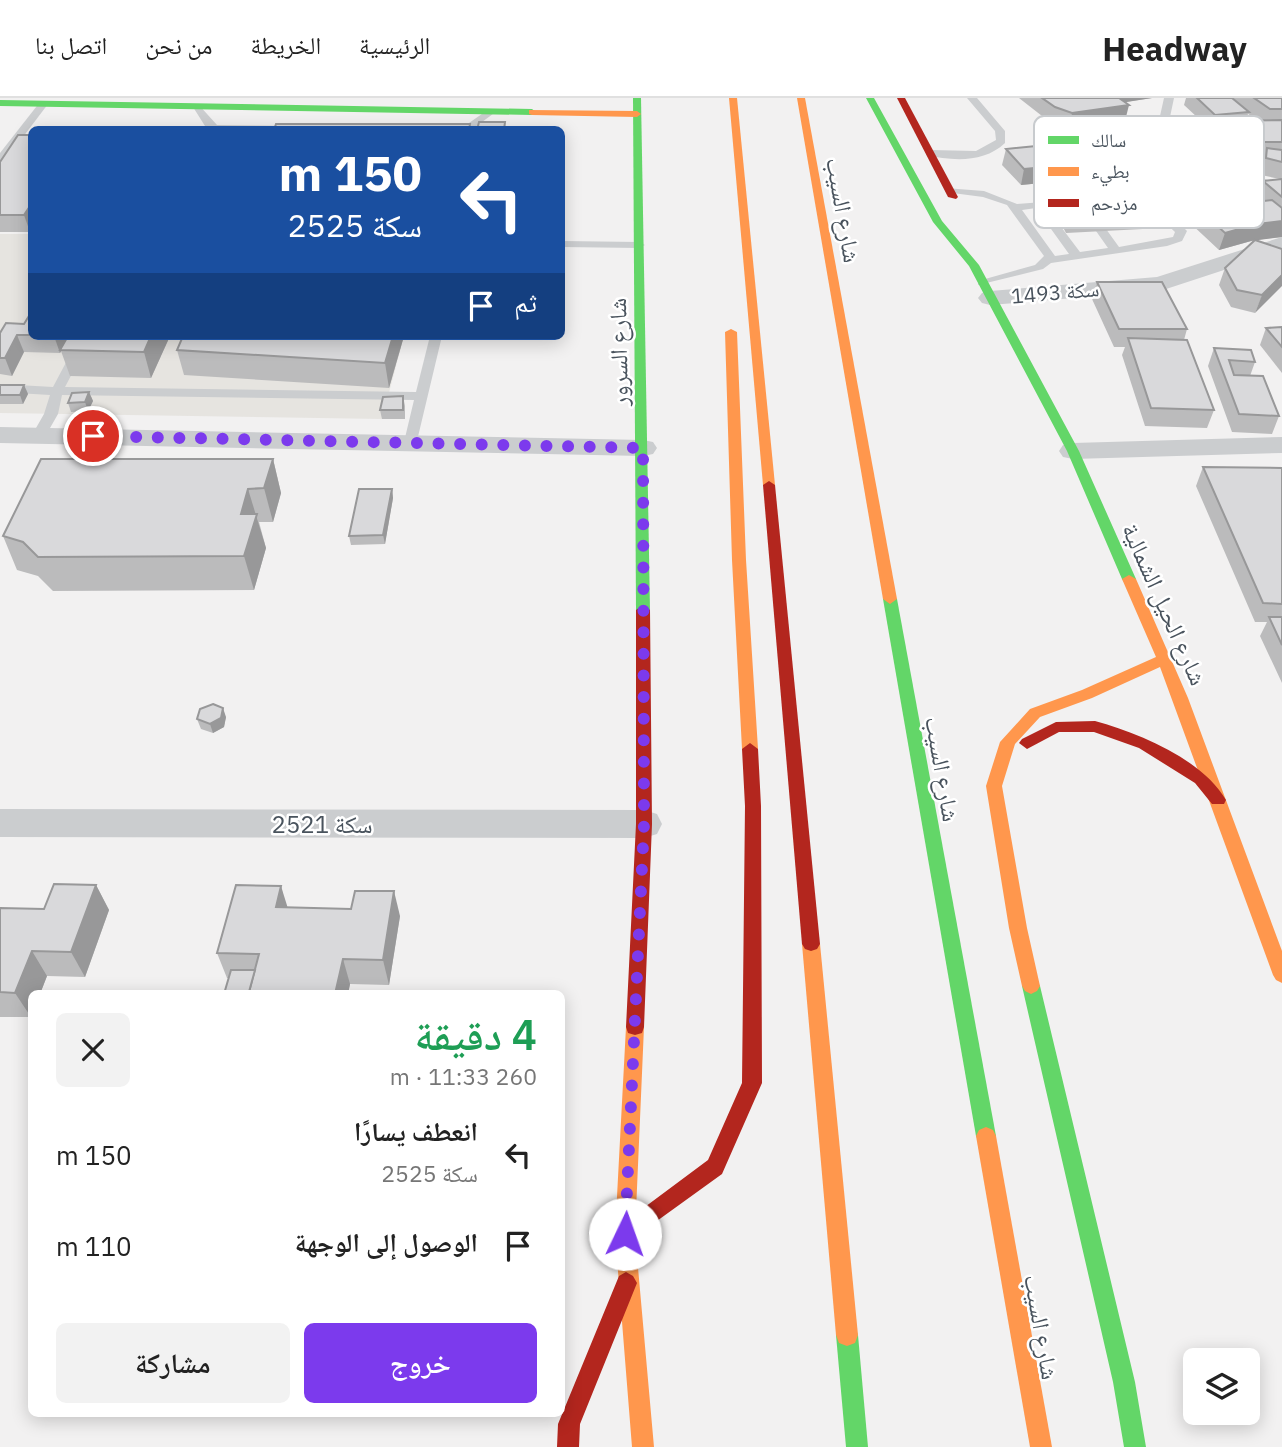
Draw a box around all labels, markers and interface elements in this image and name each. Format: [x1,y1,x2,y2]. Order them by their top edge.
text: Headway [1102,27,1247,70]
text: اتصل بنا [35,29,107,61]
text: من نحن [145,29,212,61]
text: الخريطة [250,29,321,61]
text: الرئيسية [359,29,430,61]
legend [1034,116,1264,228]
text: سالك [1091,128,1126,152]
text: 150 m [278,141,422,204]
icon: left [446,154,537,245]
street label: شارع السيب [819,155,869,265]
text: بطيء [1091,159,1130,187]
text: مزدحم [1091,191,1137,216]
text: سكة 2525 [287,204,422,246]
street label: سكة 1493 [1010,274,1100,310]
text: ثم [514,285,537,319]
icon: arrive [462,287,500,325]
street label: شارع السرور [601,298,635,407]
pin [63,406,123,466]
icon: arrive [74,417,112,455]
street label: شارع الحيل الشمالية [1115,518,1215,690]
street label: شارع السيب [918,714,968,824]
street label: سكة 2521 [272,808,372,840]
text: 4 دقيقة [415,1007,537,1062]
button: close [56,1013,130,1087]
text: 260 m · 11:33 [390,1061,537,1091]
text: انعطف يسارًا [354,1114,478,1148]
icon: left [499,1136,537,1174]
text: 150 m [56,1138,132,1172]
text: سكة 2525 [381,1158,478,1188]
position arrow [588,1197,662,1271]
text: الوصول إلى الوجهة [295,1225,478,1259]
icon: arrive [499,1227,537,1265]
text: 110 m [56,1229,132,1263]
street label: شارع السيب [1017,1272,1067,1382]
button: مشاركة [56,1323,290,1403]
button: خروج [304,1323,537,1403]
map controls [1183,1348,1260,1425]
button: layers [1183,1348,1260,1425]

